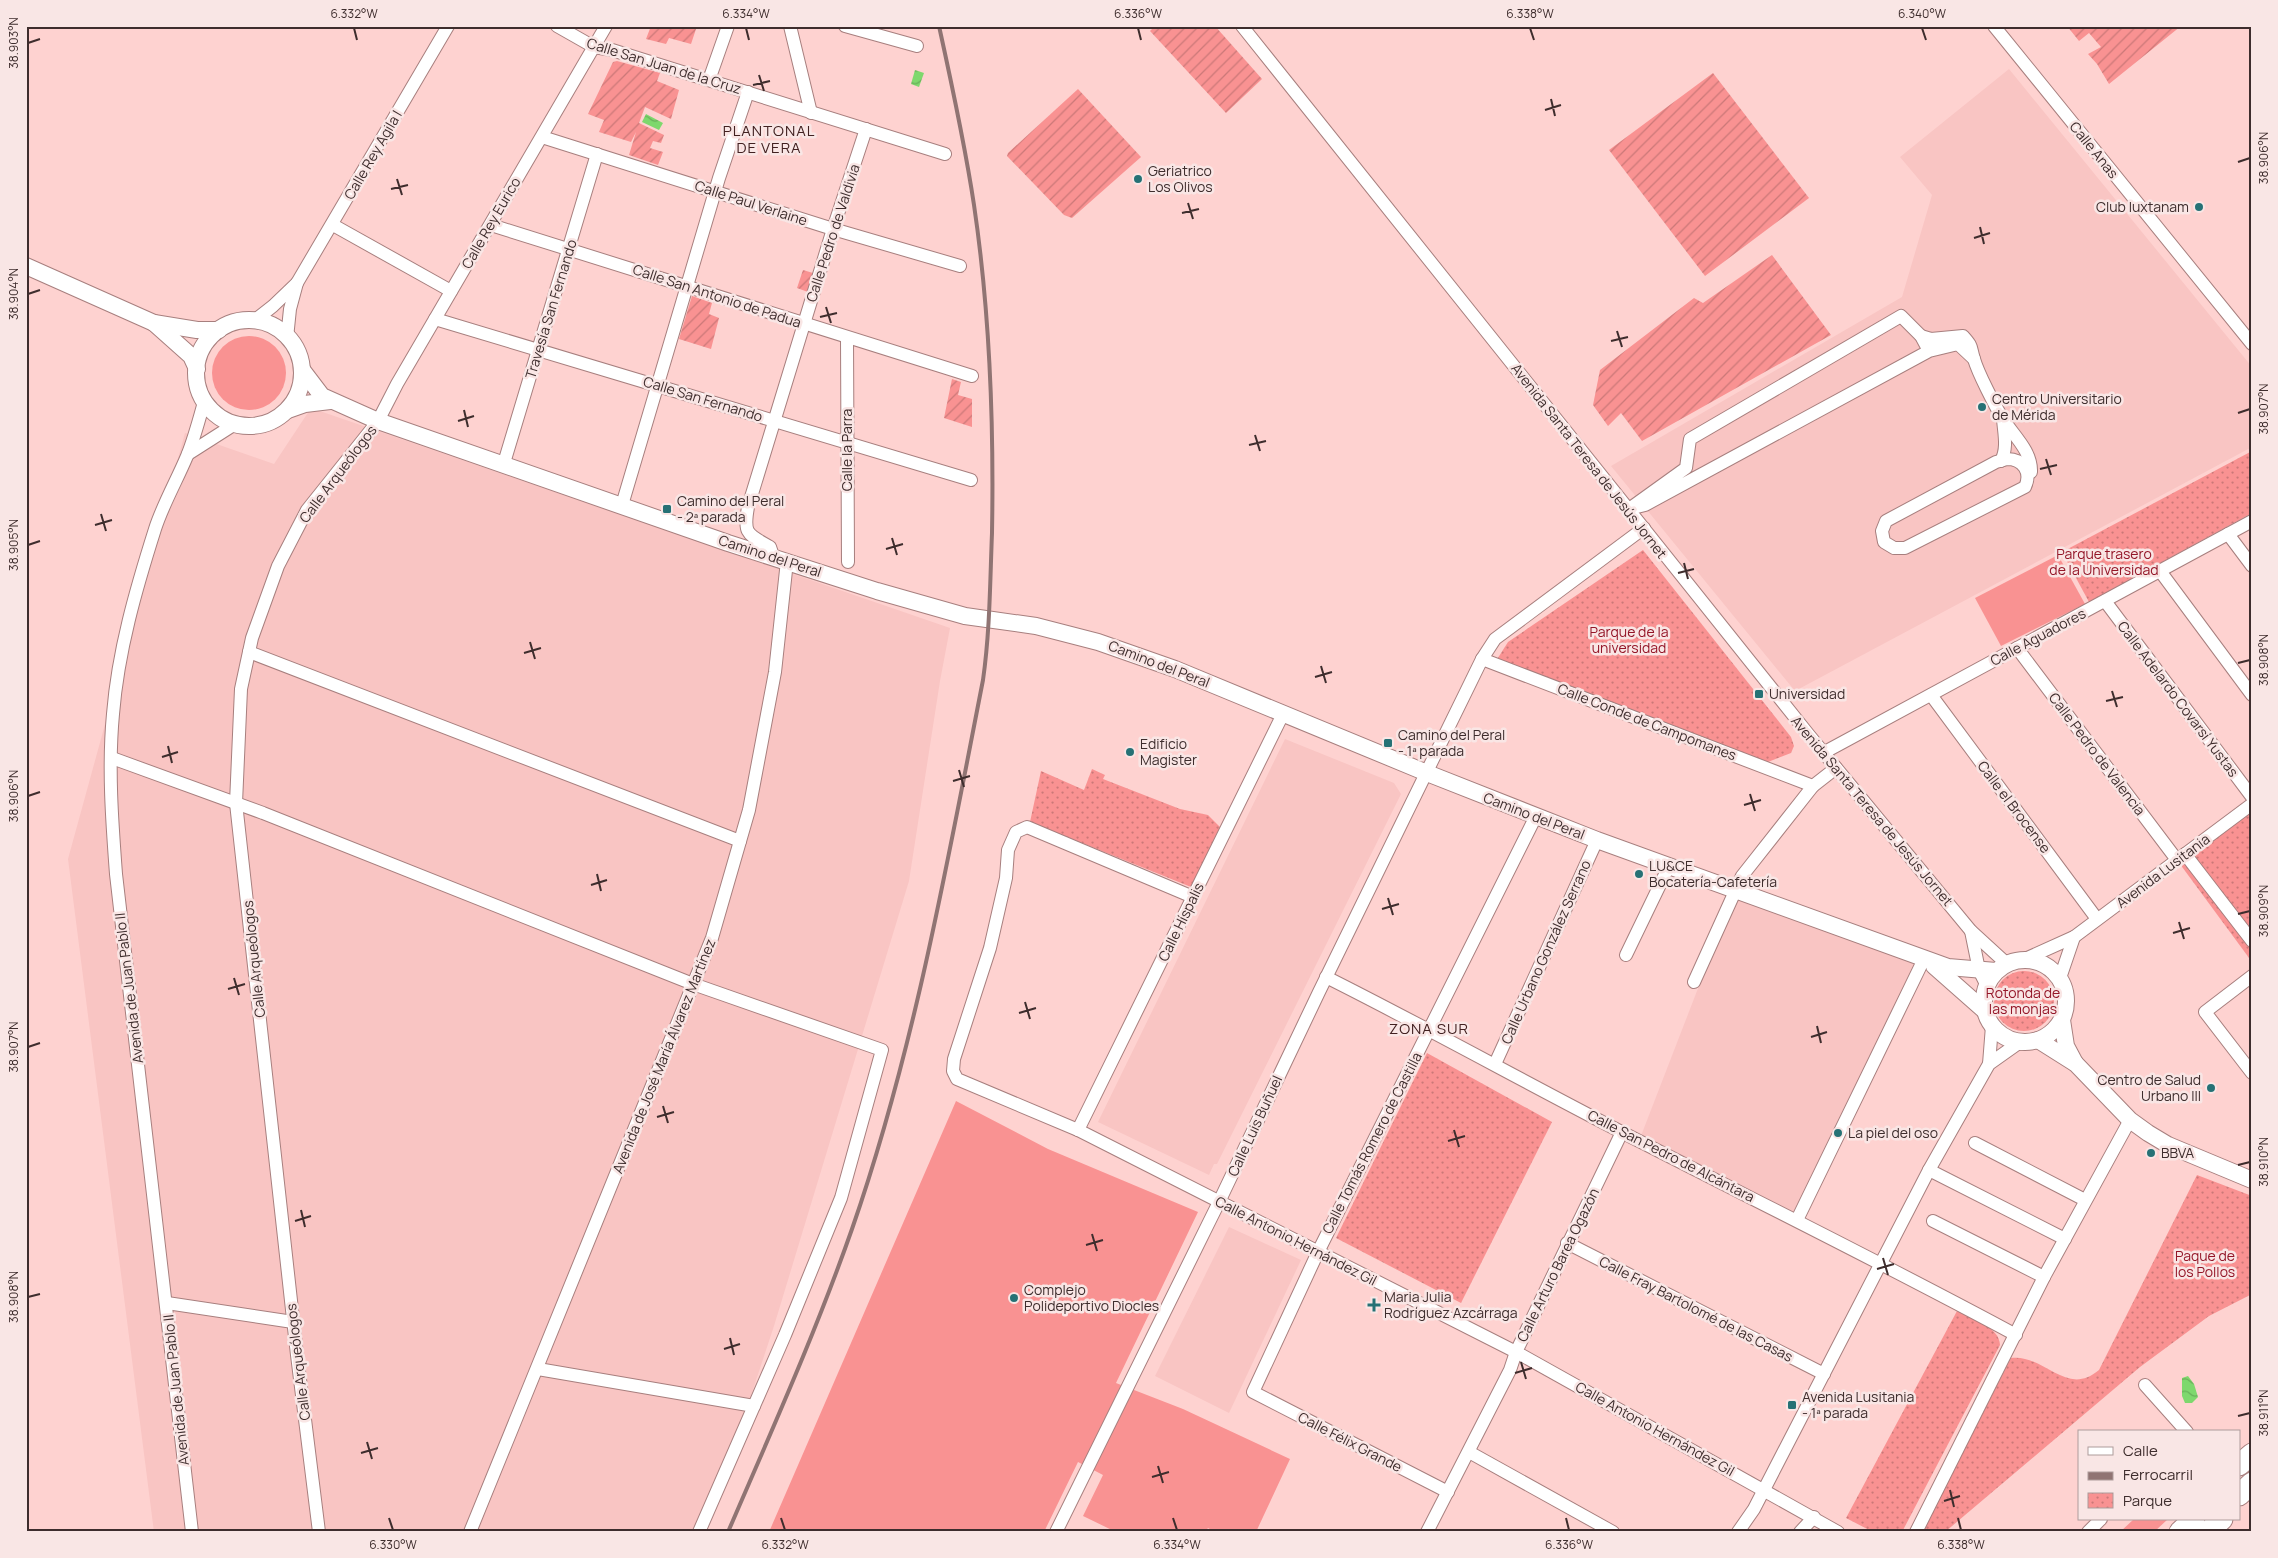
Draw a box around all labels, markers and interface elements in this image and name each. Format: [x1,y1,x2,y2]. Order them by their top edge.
text: 6.332°W [330,5,378,22]
text: 6.334°W [722,5,770,22]
text: 6.336°W [1114,5,1163,22]
text: 6.338°W [1506,5,1554,22]
text: 6.340°W [1898,5,1947,22]
text: 38.903°N [5,17,22,69]
street label: Calle San Juan de la Cruz [585,33,744,98]
street label: Calle Rey Agila I [339,107,406,203]
street label: Calle Anas [2066,117,2123,182]
district label: PLANTONAL DE VERA [723,120,815,158]
text: 38.906°N [2255,132,2272,184]
street label: Calle Pedro de Valdivia [801,161,864,304]
place label: Geriatrico Los Olivos [1148,161,1213,196]
street label: Calle Rey Eurico [457,173,524,272]
marker: Geriatrico Los Olivos [1132,173,1144,185]
street label: Calle Paul Verlaine [692,175,810,230]
place label: Club Iuxtanam [2096,197,2189,216]
marker: Club Iuxtanam [2193,201,2205,213]
street label: Travesía San Fernando [520,237,581,381]
street label: Calle San Antonio de Padua [631,259,804,332]
text: 38.904°N [5,268,22,320]
street label: Avenida Santa Teresa de Jesús Jornet [1507,359,1672,562]
street label: Calle San Fernando [641,371,765,426]
text: 38.907°N [2255,383,2272,435]
place label: Centro Universitario de Mérida [1992,389,2122,424]
marker: Centro Universitario de Mérida [1976,401,1988,413]
street label: Calle la Parra [837,409,856,491]
street label: Calle Arqueólogos [295,421,381,526]
place label: Camino del Peral - 2ª parada [677,491,784,526]
marker: Camino del Peral - 2ª parada [661,503,673,515]
text: 38.905°N [5,519,22,571]
street label: Camino del Peral [716,530,824,581]
park label: Parque trasero de la Universidad [2049,544,2159,579]
street label: Calle Aguadores [1987,603,2089,670]
street label: Calle Adelardo Covarsí Yustas [2114,617,2243,780]
park label: Parque de la universidad [1590,622,1668,657]
text: 38.908°N [2255,634,2272,686]
street label: Camino del Peral [1106,635,1213,692]
street label: Calle Conde de Campomanes [1555,679,1739,764]
place label: Universidad [1769,684,1845,703]
marker: Universidad [1753,688,1765,700]
street label: Calle Pedro de Valencia [2045,688,2150,819]
street label: Avenida Santa Teresa de Jesús Jornet [1787,712,1958,910]
place label: Camino del Peral - 1ª parada [1398,725,1505,760]
place label: Edificio Magister [1140,734,1197,769]
marker: Camino del Peral - 1ª parada [1382,737,1394,749]
marker: Edificio Magister [1124,746,1136,758]
street label: Calle el Brocense [1974,757,2055,857]
text: 38.906°N [5,770,22,822]
street label: Camino del Peral [1481,787,1588,844]
street label: Avenida Lusitania [2112,829,2213,912]
place label: LU&CE Bocatería-Cafetería [1649,856,1777,891]
street label: Calle Urbano González Serrano [1496,857,1595,1047]
marker: LU&CE Bocatería-Cafetería [1633,868,1645,880]
street label: Calle Híspalis [1153,879,1208,964]
text: 38.909°N [2255,885,2272,937]
street label: Calle Arqueólogos [238,900,269,1019]
street label: Avenida de Juan Pablo II [110,912,147,1064]
street label: Avenida de José María Álvarez Martínez [608,936,719,1176]
park label: Rotonda de las monjas [1986,983,2060,1018]
district label: ZONA SUR [1389,1018,1469,1039]
text: 38.907°N [5,1021,22,1073]
street label: Calle Tomás Romero de Castilla [1317,1049,1426,1237]
place label: Centro de Salud Urbano III [2098,1070,2201,1105]
street label: Calle Luis Buñuel [1223,1072,1286,1179]
marker: Centro de Salud Urbano III [2205,1082,2217,1094]
street label: Calle San Pedro de Alcántara [1585,1105,1758,1206]
place label: La piel del oso [1848,1123,1938,1142]
marker: La piel del oso [1832,1127,1844,1139]
text: 38.910°N [2255,1137,2272,1187]
place label: BBVA [2161,1143,2194,1162]
marker: BBVA [2145,1147,2157,1159]
street label: Calle Arturo Barea Ogazón [1512,1185,1603,1345]
street label: Calle Antonio Hernández Gil [1212,1191,1380,1290]
park label: Paque de los Pollos [2175,1246,2235,1281]
street label: Calle Fray Bartolomé de las Casas [1596,1251,1796,1366]
text: 38.908°N [5,1271,22,1323]
place label: Complejo Polideportivo Diocles [1024,1280,1159,1315]
place label: Maria Julia Rodríguez Azcárraga [1384,1287,1518,1322]
marker: Complejo Polideportivo Diocles [1008,1292,1020,1304]
marker: Maria Julia Rodríguez Azcárraga [1368,1299,1380,1311]
street label: Calle Arqueólogos [281,1302,314,1422]
street label: Avenida de Juan Pablo II [158,1314,193,1466]
street label: Calle Antonio Hernández Gil [1572,1377,1738,1480]
place label: Avenida Lusitania - 1ª parada [1802,1387,1914,1422]
text: 38.911°N [2255,1389,2272,1437]
marker: Avenida Lusitania - 1ª parada [1786,1399,1798,1411]
street label: Calle Félix Grande [1295,1407,1405,1476]
legend [2078,1430,2240,1520]
text: Calle [2123,1440,2158,1461]
text: Ferrocarril [2123,1464,2193,1485]
text: Parque [2123,1490,2172,1511]
text: 6.330°W [369,1536,418,1553]
text: 6.332°W [761,1536,809,1553]
text: 6.334°W [1153,1536,1201,1553]
text: 6.336°W [1545,1536,1594,1553]
text: 6.338°W [1937,1536,1985,1553]

